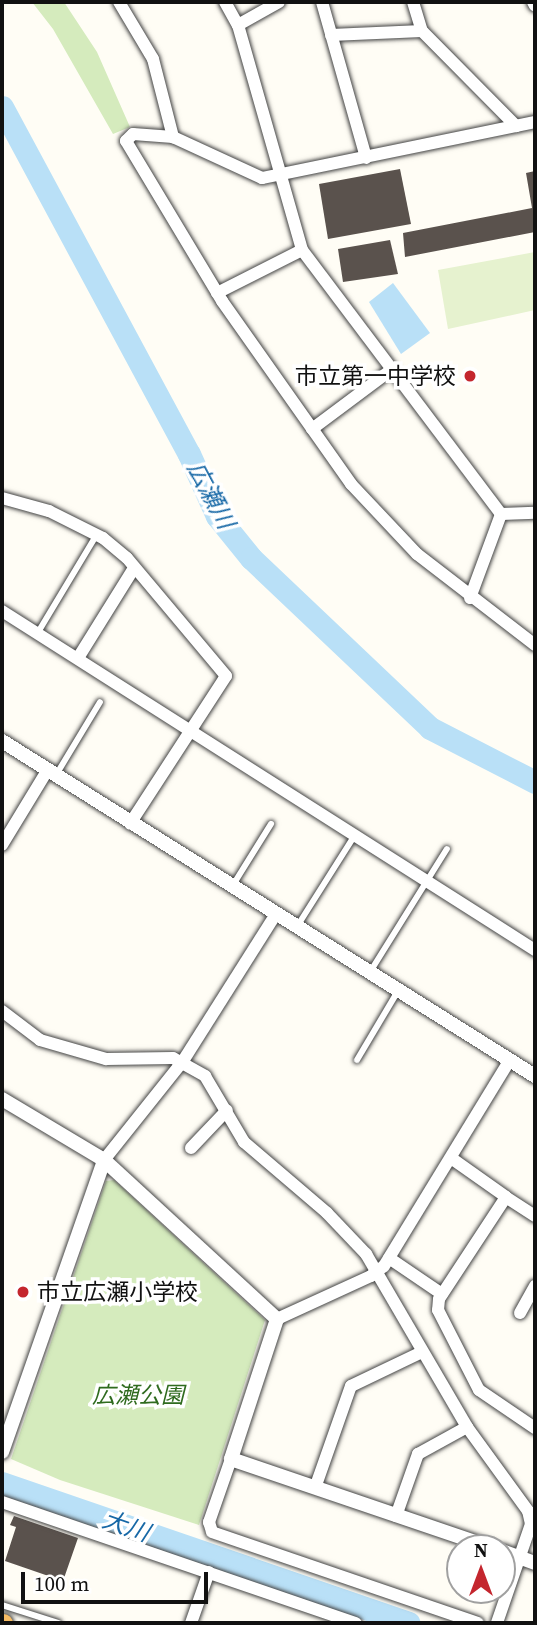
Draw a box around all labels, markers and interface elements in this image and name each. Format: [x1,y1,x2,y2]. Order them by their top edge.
place label: 市立第一中学校 [295,362,456,390]
marker: 市立第一中学校 [462,368,478,384]
water label: 広瀬川 [181,456,241,534]
place label: 市立広瀬小学校 [37,1278,198,1306]
marker: 市立広瀬小学校 [15,1284,31,1300]
park label: 広瀬公園 [92,1381,184,1409]
water label: 大川 [99,1505,153,1547]
north arrow [446,1534,516,1604]
text: N [474,1537,488,1563]
scale bar [24,1558,212,1602]
text: 100 m [34,1569,89,1598]

